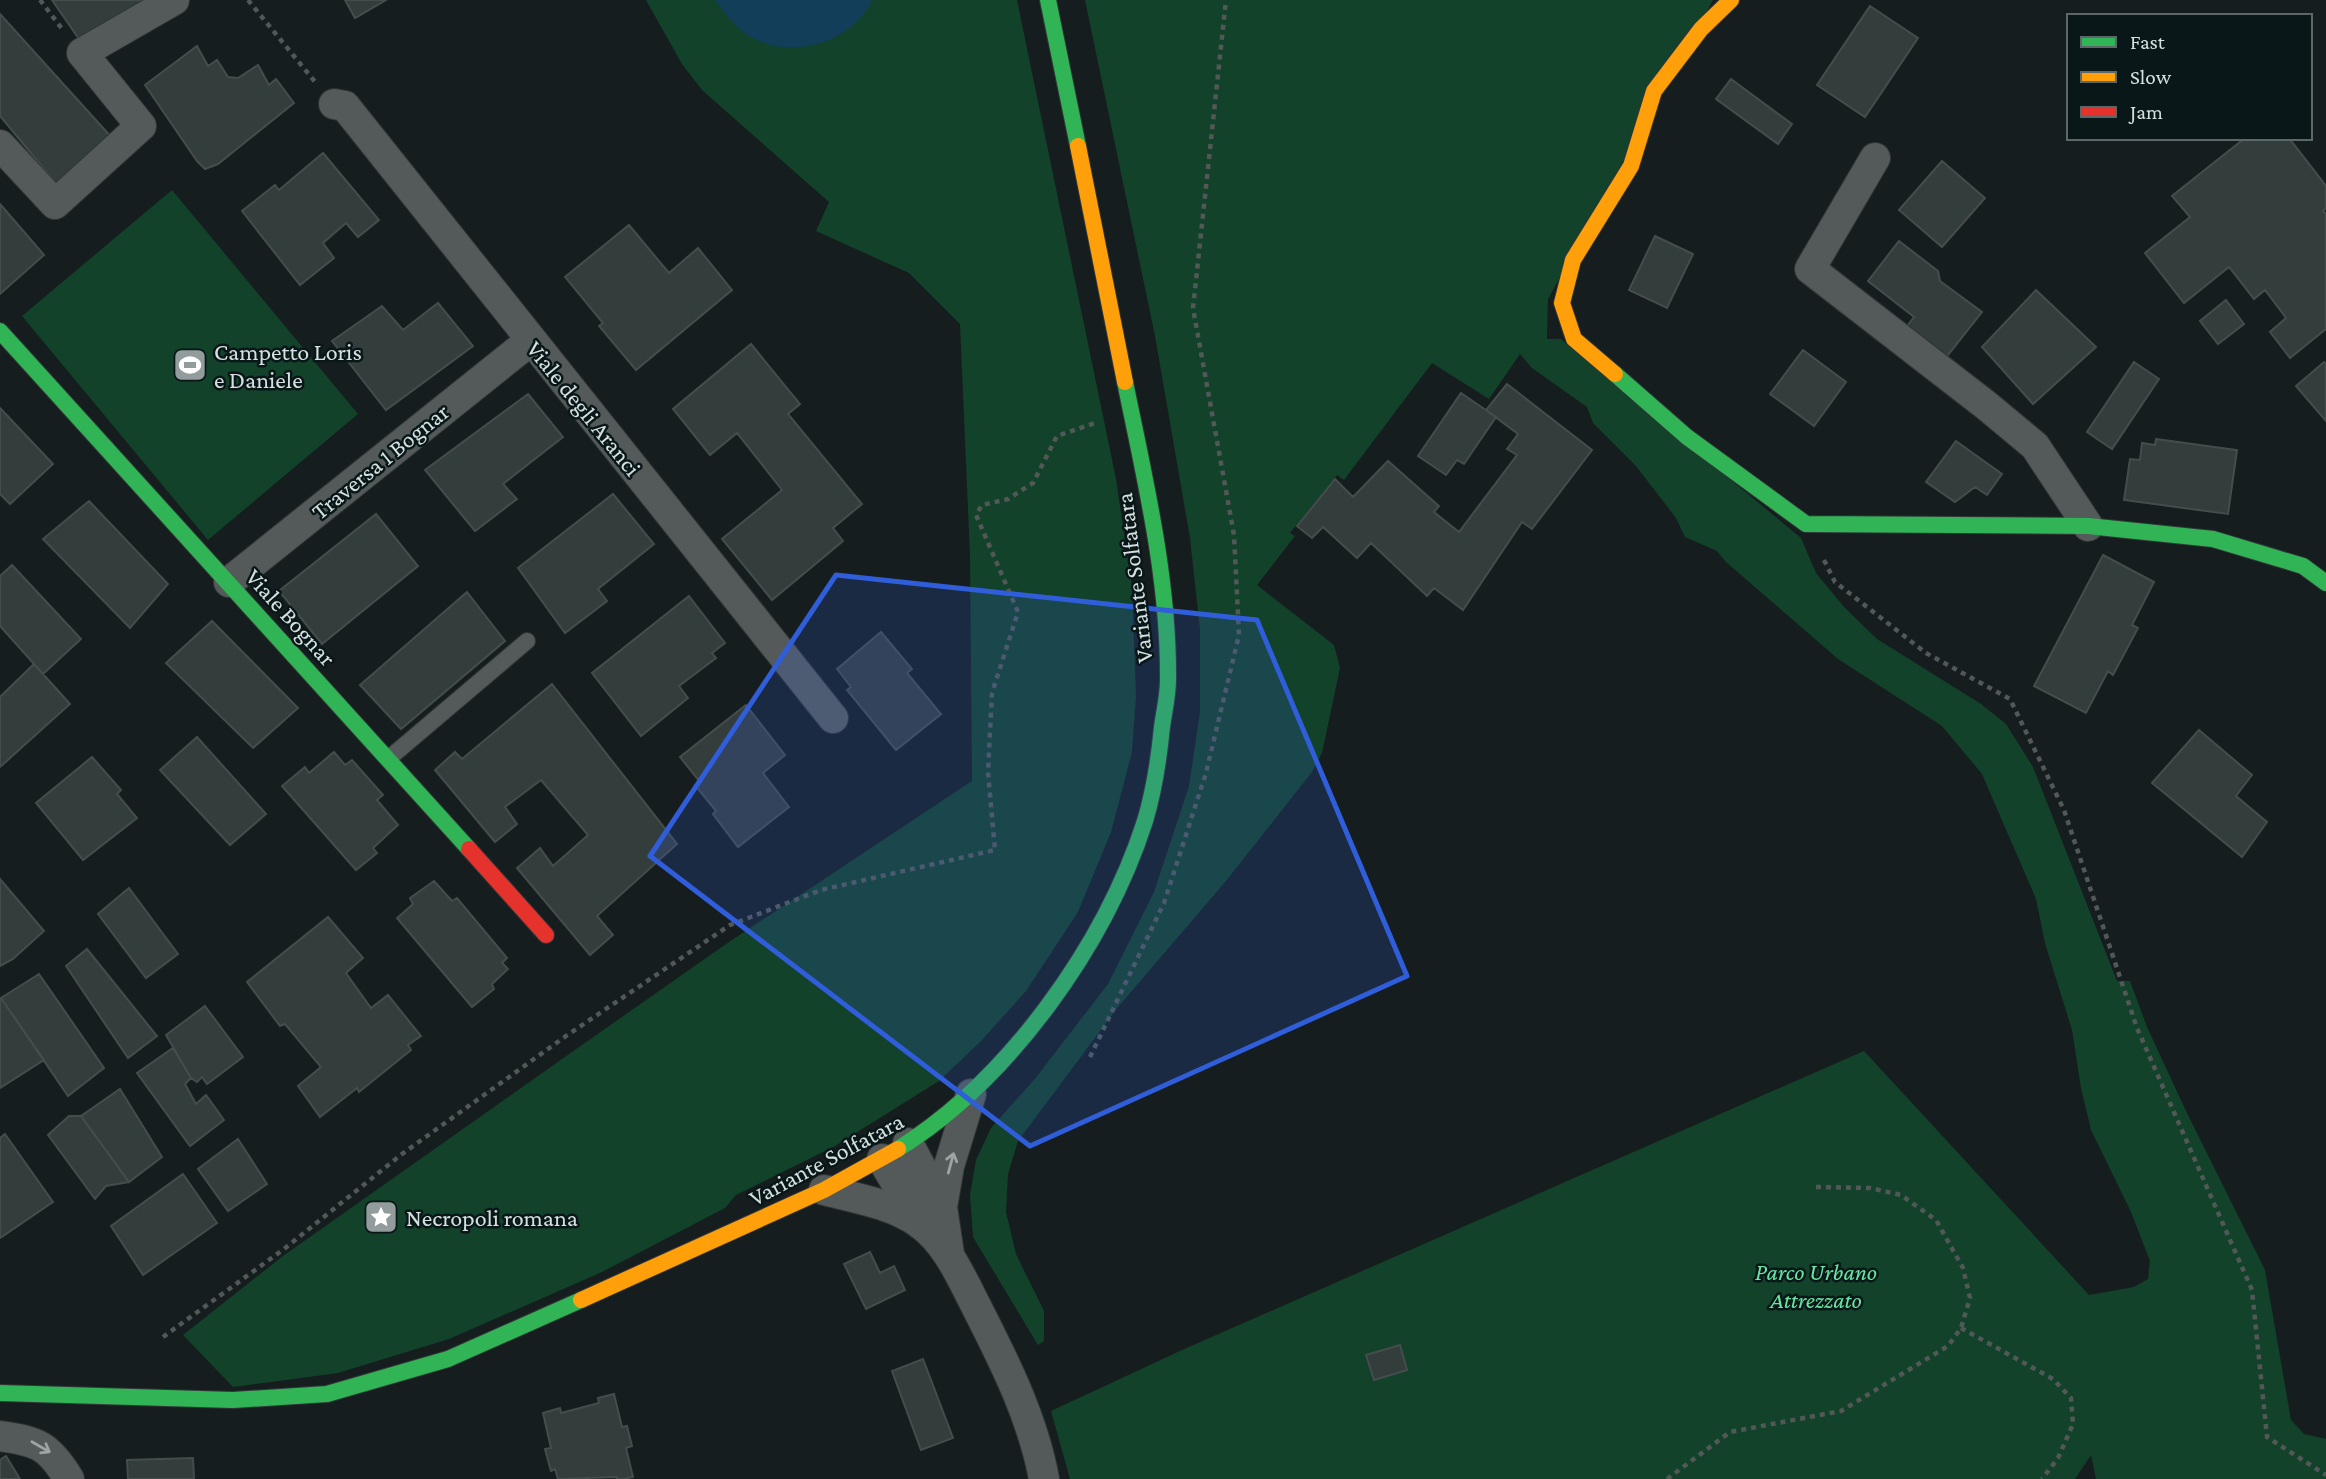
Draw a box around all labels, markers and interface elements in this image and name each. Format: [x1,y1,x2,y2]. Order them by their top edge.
legend [2067,14,2312,140]
text: Fast [2130,30,2166,54]
text: Slow [2130,65,2172,89]
text: Jam [2128,100,2163,124]
street label: Viale degli Aranci [521,335,647,481]
place label: Campetto Loris e Daniele [214,338,362,393]
sports icon: Campetto Loris e Daniele [171,346,209,384]
street label: Traversa 1 Bognar [306,397,454,525]
street label: Variante Solfatara [1110,491,1158,665]
street label: Viale Bognar [240,563,342,671]
street label: Variante Solfatara [744,1107,908,1211]
one-way arrow [945,1152,958,1174]
place icon: Necropoli romana [362,1198,400,1236]
place label: Necropoli romana [406,1204,578,1231]
park label: Parco Urbano Attrezzato [1755,1258,1877,1313]
one-way arrow [31,1440,51,1454]

